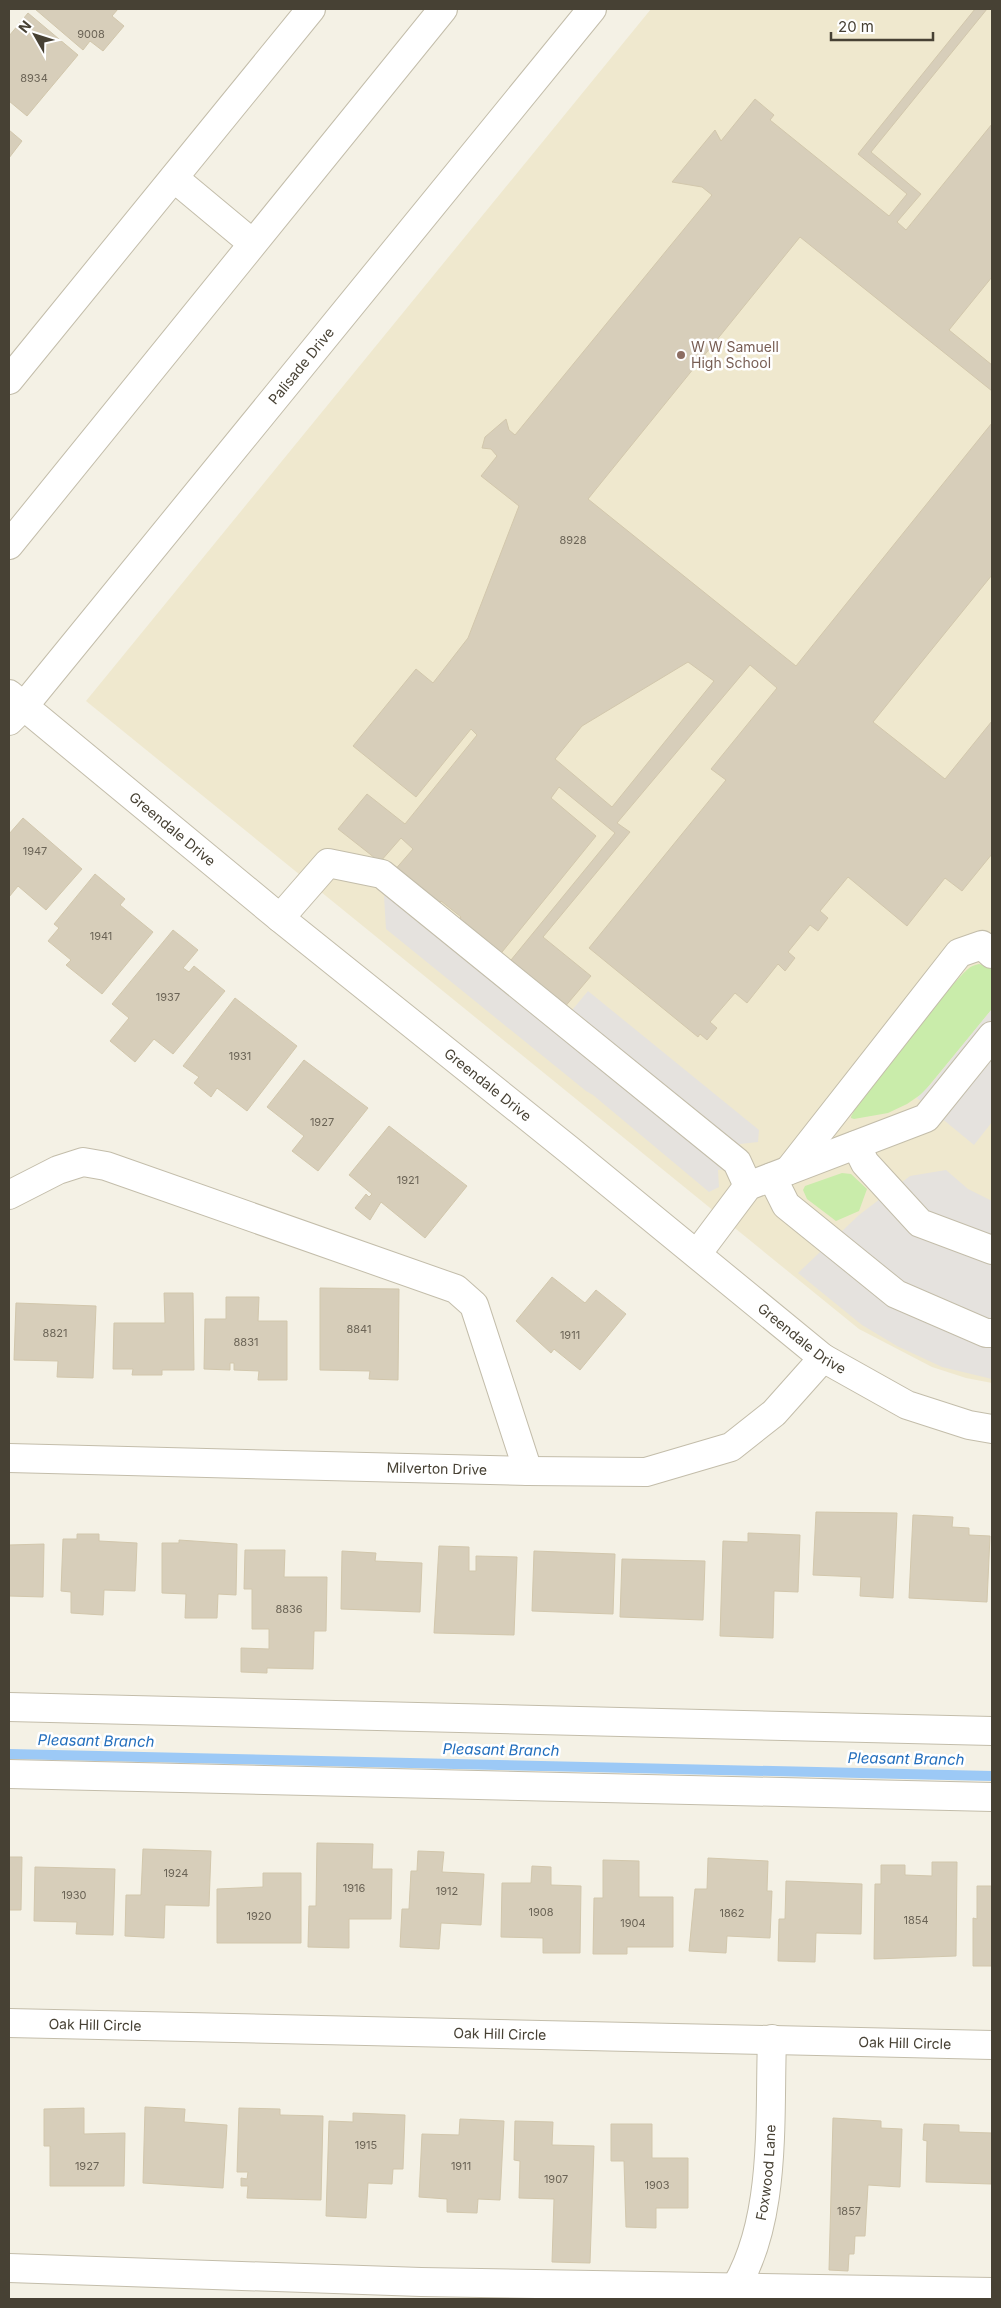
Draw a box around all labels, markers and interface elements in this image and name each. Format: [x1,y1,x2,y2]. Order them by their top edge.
north arrow [10,10,60,60]
scale bar [831,10,934,42]
text: N [15,17,34,36]
text: 20 m [838,17,874,36]
house number: 9008 [77,27,105,41]
house number: 8934 [20,71,48,85]
street label: Palisade Drive [264,324,337,407]
place label: W W Samuell High School [691,338,779,371]
marker: W W Samuell High School [675,349,687,361]
house number: 8928 [559,533,587,547]
street label: Greendale Drive [126,788,219,869]
house number: 1947 [23,844,47,858]
house number: 1941 [90,929,112,943]
house number: 1937 [156,990,180,1004]
street label: Greendale Drive [441,1044,535,1124]
house number: 1931 [229,1049,251,1063]
house number: 1927 [310,1115,334,1129]
house number: 1921 [397,1173,419,1187]
street label: Greendale Drive [755,1299,849,1377]
house number: 8841 [347,1322,371,1336]
house number: 8821 [43,1326,67,1340]
house number: 1911 [560,1328,580,1342]
house number: 8831 [234,1335,258,1349]
street label: Milverton Drive [386,1458,487,1478]
house number: 8836 [275,1602,303,1616]
water label: Pleasant Branch [37,1730,155,1751]
water label: Pleasant Branch [442,1739,560,1760]
water label: Pleasant Branch [847,1748,965,1769]
house number: 1924 [164,1866,188,1880]
house number: 1916 [343,1881,365,1895]
house number: 1912 [436,1884,458,1898]
house number: 1930 [61,1888,87,1902]
house number: 1908 [528,1905,554,1919]
house number: 1862 [720,1906,744,1920]
house number: 1920 [247,1909,272,1923]
house number: 1854 [903,1913,929,1927]
house number: 1904 [620,1916,646,1930]
street label: Oak Hill Circle [48,2015,142,2034]
street label: Oak Hill Circle [453,2024,547,2043]
street label: Oak Hill Circle [858,2033,951,2052]
street label: Foxwood Lane [752,2124,778,2222]
house number: 1915 [355,2138,378,2152]
house number: 1927 [75,2159,99,2173]
house number: 1911 [451,2159,471,2173]
house number: 1907 [544,2172,568,2186]
house number: 1903 [644,2178,670,2192]
house number: 1857 [837,2204,861,2218]

